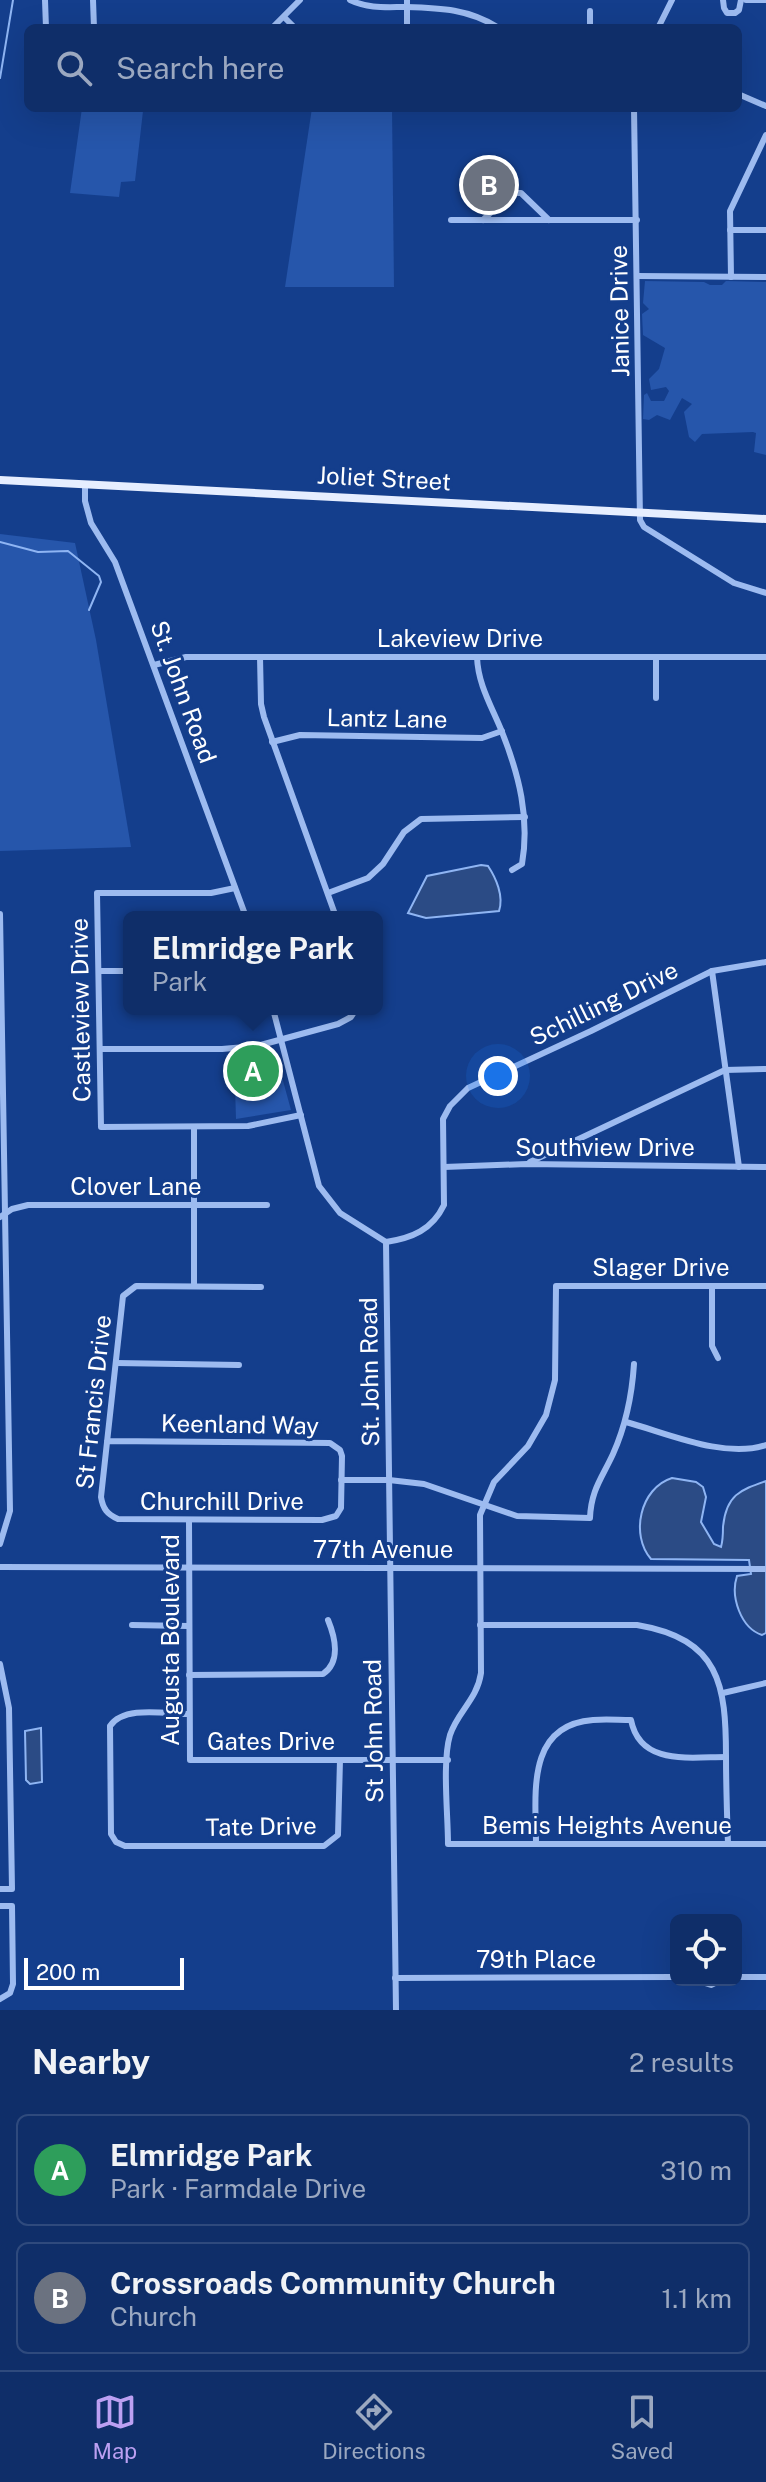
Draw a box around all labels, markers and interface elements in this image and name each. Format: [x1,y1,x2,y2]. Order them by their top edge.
search box [24,24,742,112]
icon: search [52,46,96,90]
text: Search here [116,50,284,86]
pin: B [463,155,515,215]
street label: Janice Drive [604,245,634,377]
street label: Joliet Street [316,461,452,495]
street label: St. John Road [145,617,223,767]
street label: Lakeview Drive [377,624,543,652]
street label: Lantz Lane [326,703,448,733]
popup [123,911,383,1015]
street label: Castleview Drive [64,918,96,1102]
text: Elmridge Park [152,930,354,966]
street label: Schilling Drive [525,955,682,1051]
text: Park [152,966,207,997]
pin: A [227,1041,279,1101]
your location [478,1056,518,1096]
street label: Southview Drive [515,1133,695,1161]
street label: Clover Lane [70,1172,202,1200]
street label: Slager Drive [592,1253,730,1281]
street label: St. John Road [354,1297,384,1447]
street label: St Francis Drive [70,1313,116,1491]
street label: Keenland Way [161,1409,319,1439]
street label: Churchill Drive [140,1487,304,1515]
street label: Augusta Boulevard [156,1534,184,1746]
street label: 77th Avenue [313,1535,453,1563]
street label: St John Road [358,1659,388,1803]
street label: Gates Drive [207,1727,335,1755]
street label: Tate Drive [205,1811,317,1841]
street label: Bemis Heights Avenue [482,1811,732,1839]
map controls [670,1914,742,1986]
button: locate [670,1914,742,1986]
street label: 79th Place [476,1945,596,1973]
scale bar [24,1954,184,1990]
text: 200 m [36,1959,100,1985]
text: Nearby [32,2042,150,2082]
text: 2 results [629,2047,734,2078]
text: Elmridge Park [110,2137,312,2173]
text: A [51,2155,69,2186]
text: 310 m [660,2155,732,2186]
text: Park · Farmdale Drive [110,2173,366,2204]
text: Crossroads Community Church [110,2265,556,2301]
text: B [51,2283,69,2314]
text: 1.1 km [662,2283,732,2314]
text: Church [110,2301,197,2332]
tab: Map [93,2390,137,2464]
tab: Directions [322,2390,426,2464]
tab: Saved [611,2390,673,2464]

